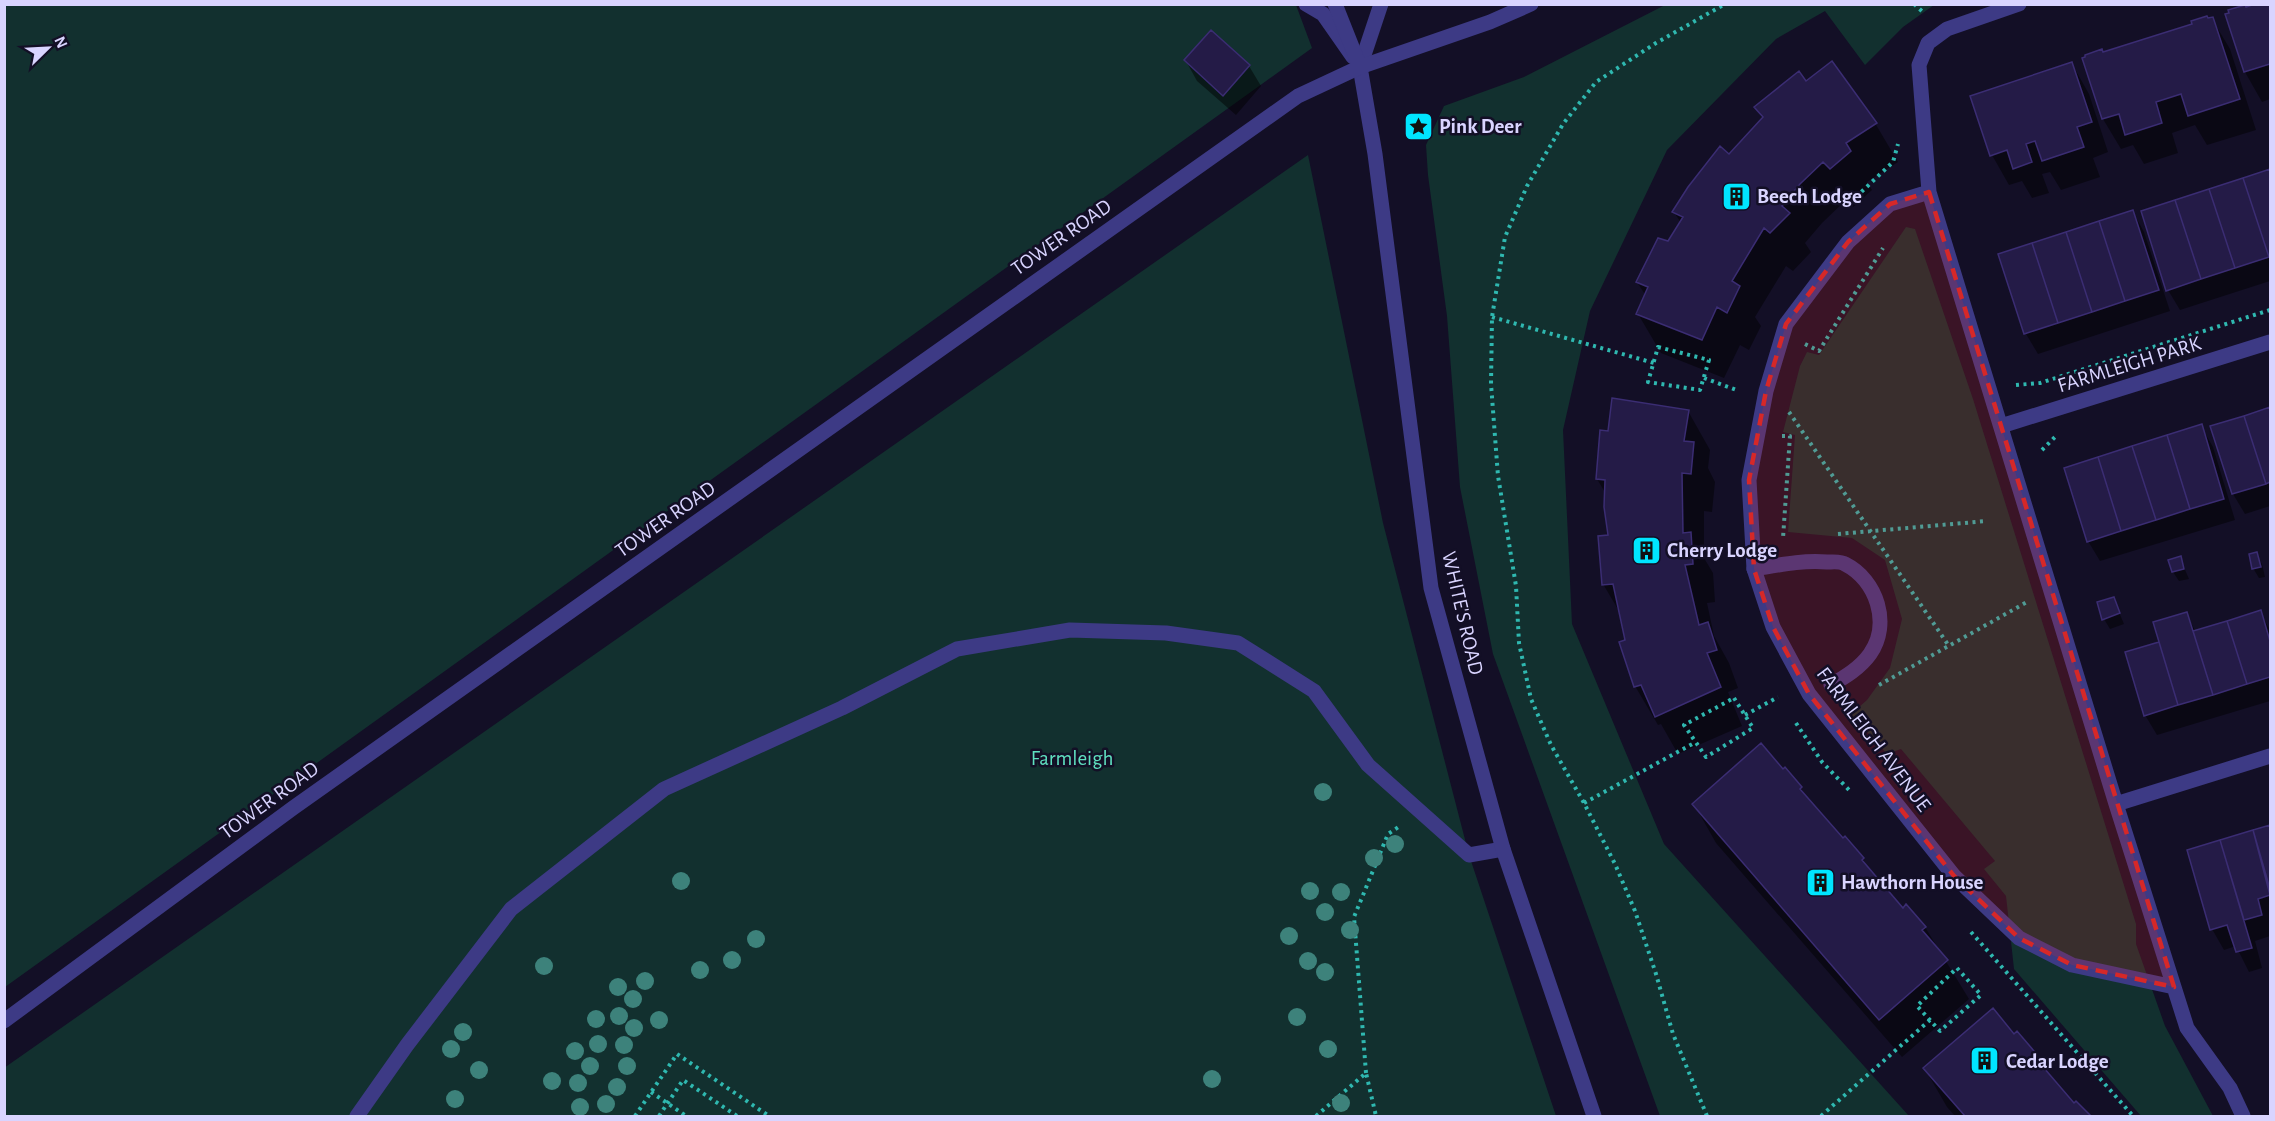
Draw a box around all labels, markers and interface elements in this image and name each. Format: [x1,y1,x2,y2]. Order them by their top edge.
north arrow [18,18,78,78]
text: N [51,34,70,51]
place icon: Pink Deer [1402,110,1434,142]
place label: Pink Deer [1439,116,1522,137]
building icon: Beech Lodge [1720,180,1752,212]
place label: Beech Lodge [1757,186,1862,207]
street label: TOWER ROAD [1007,195,1115,279]
street label: FARMLEIGH PARK [2055,333,2204,396]
street label: TOWER ROAD [611,477,719,561]
building icon: Cherry Lodge [1630,534,1662,566]
place label: Cherry Lodge [1667,540,1777,561]
street label: WHITE'S ROAD [1438,549,1487,677]
street label: FARMLEIGH AVENUE [1813,663,1935,815]
park label: Farmleigh [1031,748,1113,769]
street label: TOWER ROAD [216,758,323,843]
building icon: Hawthorn House [1804,866,1836,898]
place label: Hawthorn House [1841,872,1984,893]
building icon: Cedar Lodge [1969,1045,2001,1077]
place label: Cedar Lodge [2006,1051,2109,1072]

